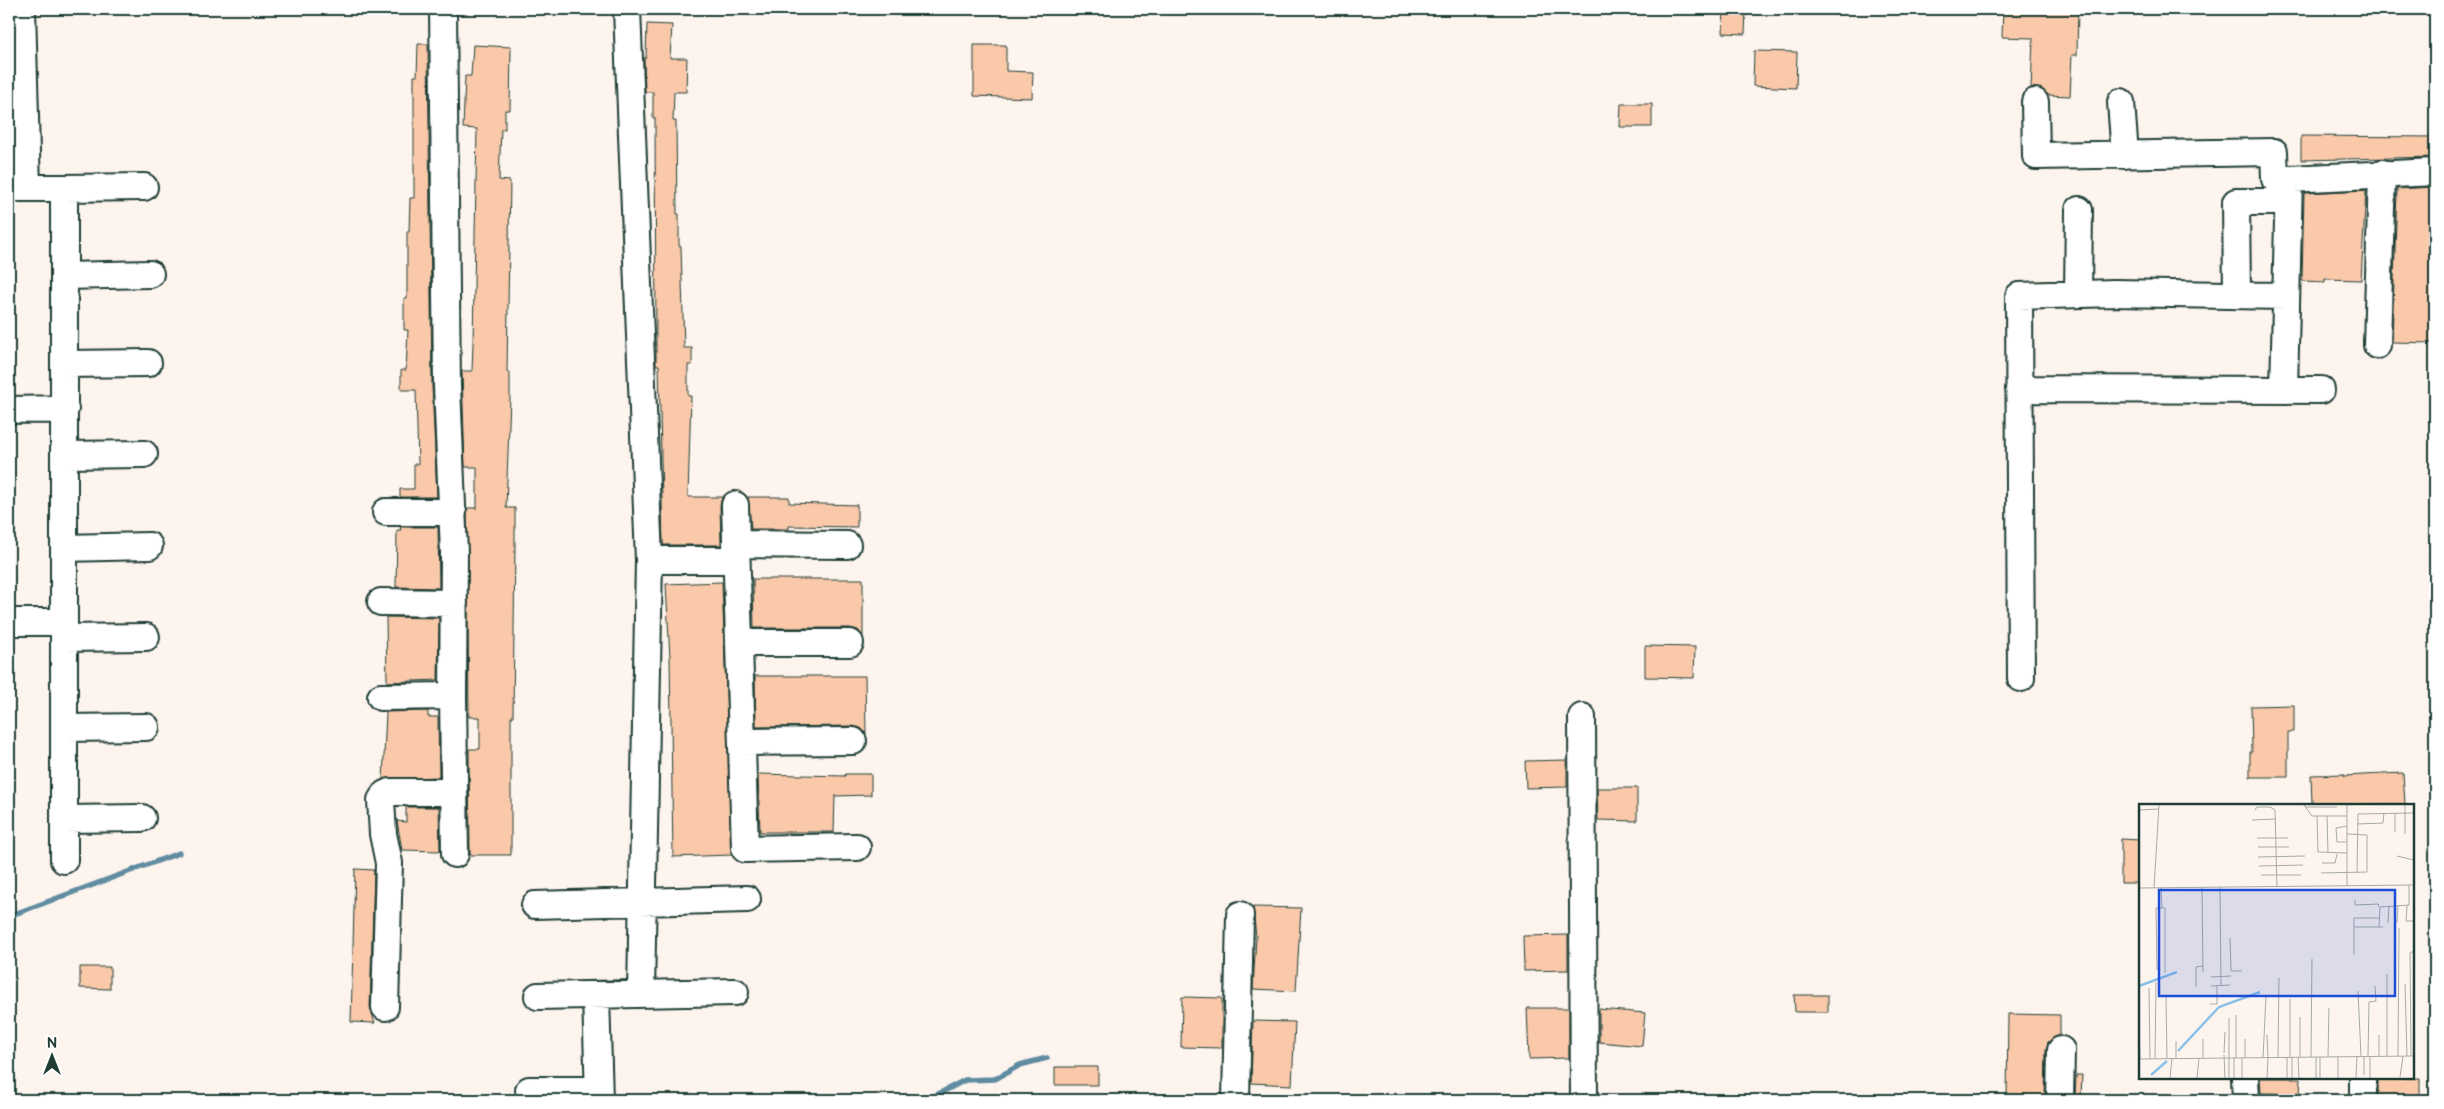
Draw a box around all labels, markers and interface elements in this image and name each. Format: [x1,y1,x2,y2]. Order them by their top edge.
inset map [2139,804,2414,1079]
north arrow [28,1032,78,1082]
text: N [47,1035,57,1052]

